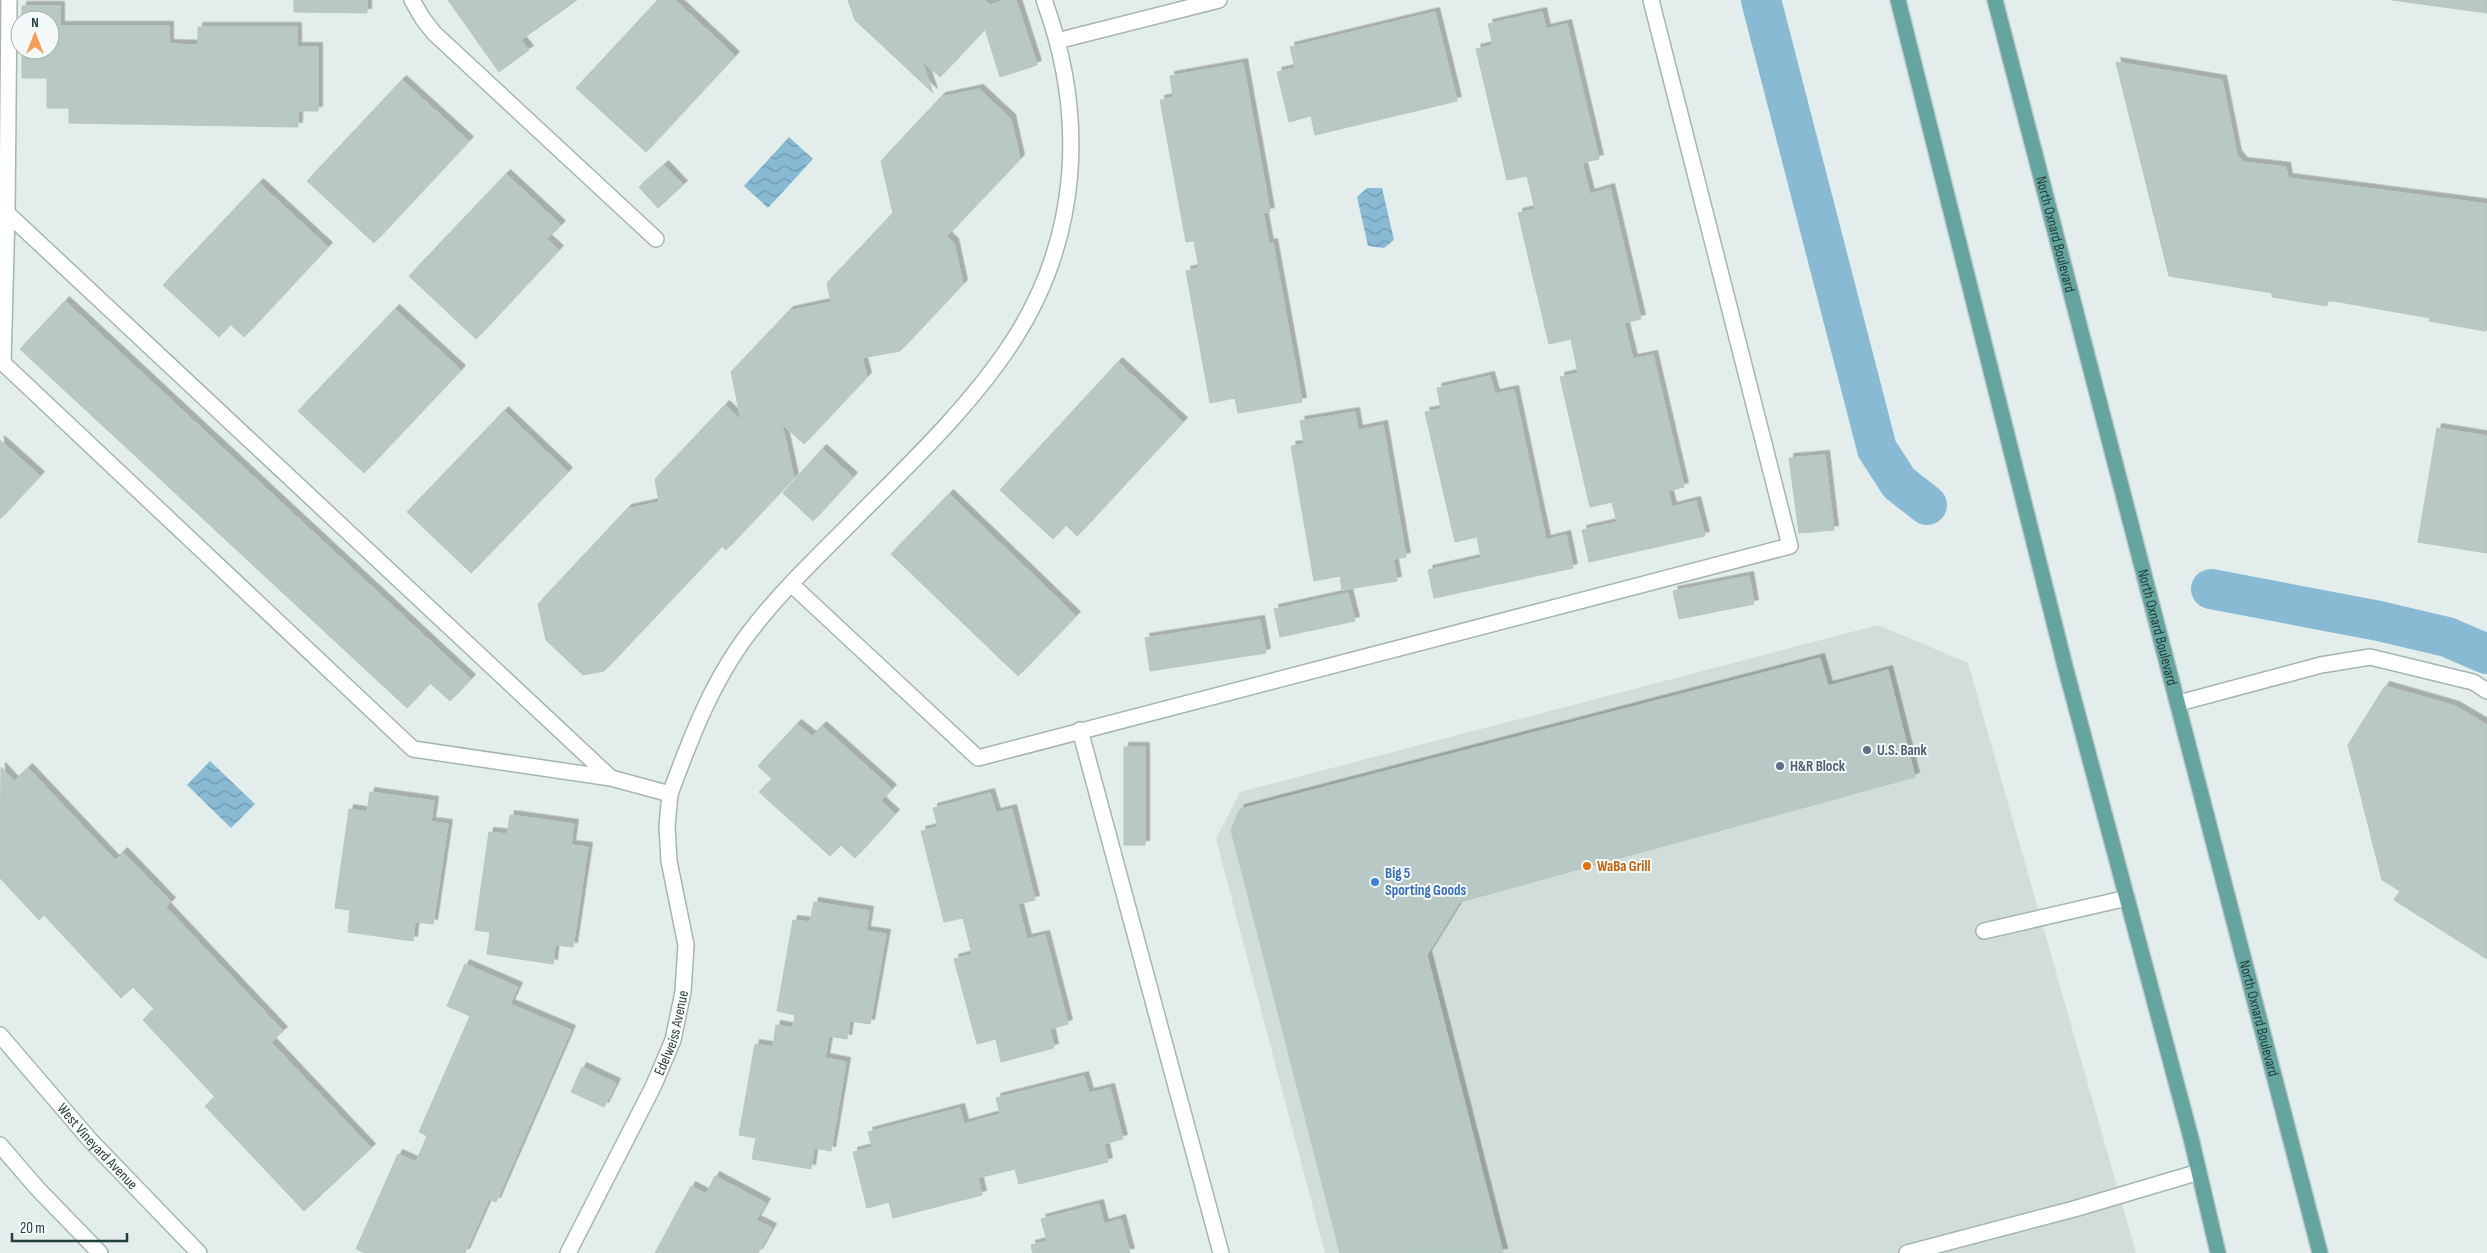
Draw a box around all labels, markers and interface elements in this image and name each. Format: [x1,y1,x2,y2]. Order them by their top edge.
north arrow [10,10,60,60]
text: N [31,14,39,31]
street label: North Oxnard Boulevard [2032,174,2080,294]
street label: North Oxnard Boulevard [2134,567,2182,687]
place label: U.S. Bank [1877,741,1927,760]
marker: U.S. Bank [1861,744,1873,756]
place label: H&R Block [1790,757,1846,776]
marker: H&R Block [1774,760,1786,772]
place label: WaBa Grill [1597,857,1651,876]
marker: WaBa Grill [1581,860,1593,872]
place label: Big 5 Sporting Goods [1385,864,1467,900]
marker: Big 5 Sporting Goods [1369,876,1381,888]
street label: North Oxnard Boulevard [2235,958,2283,1078]
street label: Edelweiss Avenue [650,989,693,1078]
street label: West Vineyard Avenue [53,1099,142,1193]
scale bar [12,1210,128,1242]
text: 20 m [20,1219,45,1238]

